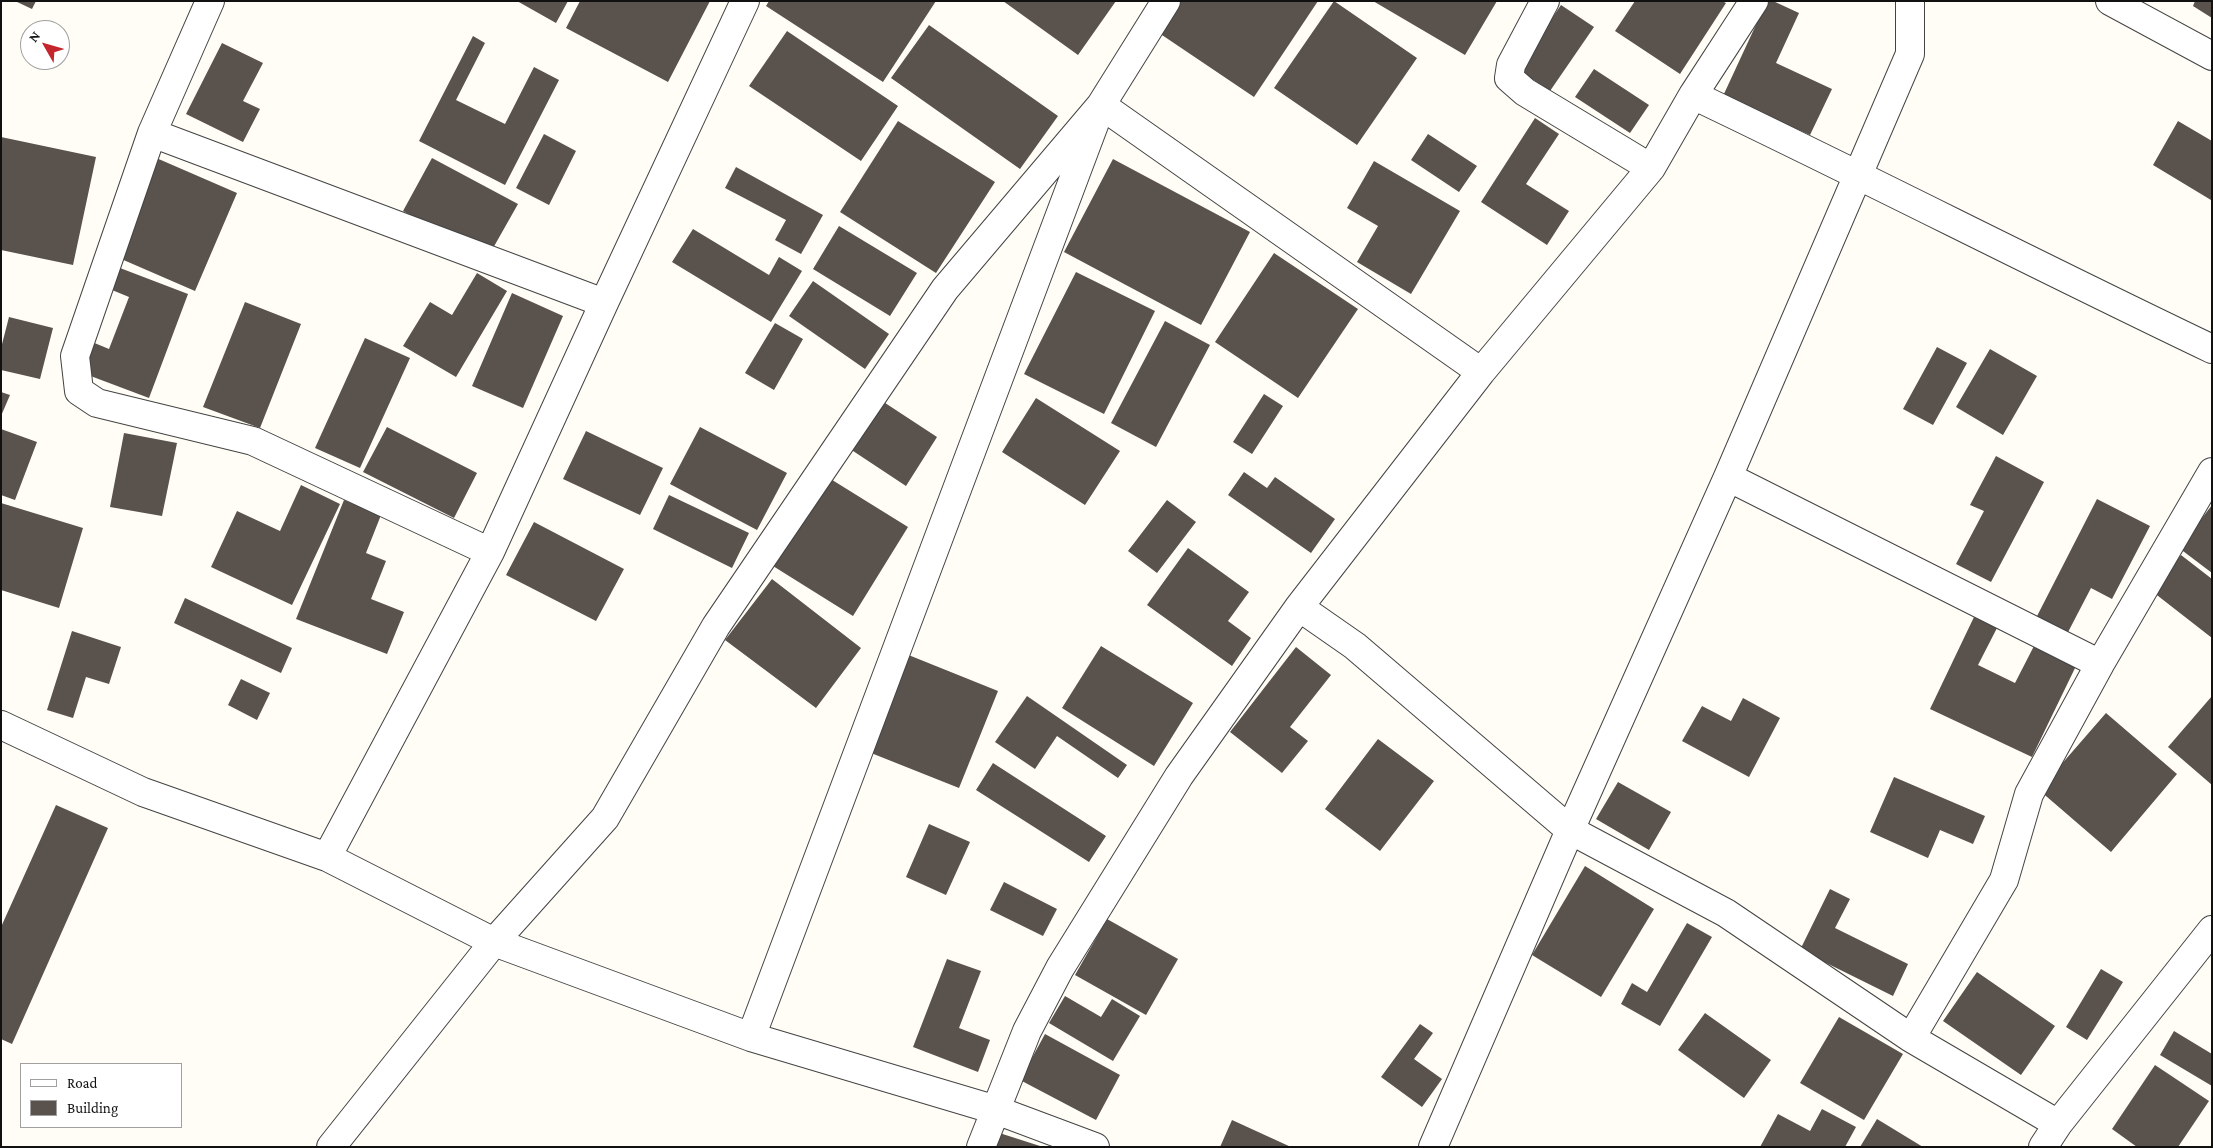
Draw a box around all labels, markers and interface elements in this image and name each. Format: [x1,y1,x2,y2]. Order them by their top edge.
north arrow [20,20,70,70]
text: N [25,28,43,45]
legend [20,1063,182,1128]
text: Road [67,1075,97,1091]
text: Building [67,1100,118,1116]

